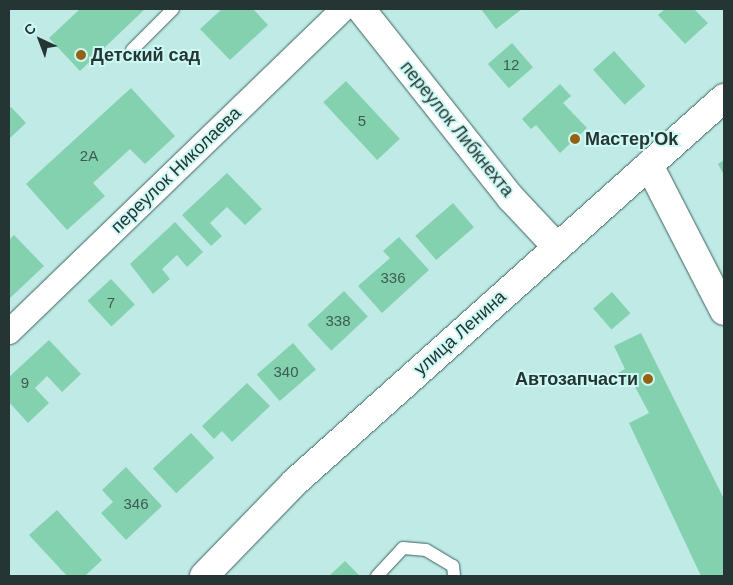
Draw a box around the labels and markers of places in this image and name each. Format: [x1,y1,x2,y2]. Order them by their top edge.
place label: Детский сад [91,44,200,66]
marker: Детский сад [75,49,87,61]
place label: Мастер'Ok [585,128,678,150]
marker: Мастер'Ok [569,133,581,145]
place label: Автозапчасти [515,368,638,390]
marker: Автозапчасти [642,373,654,385]

